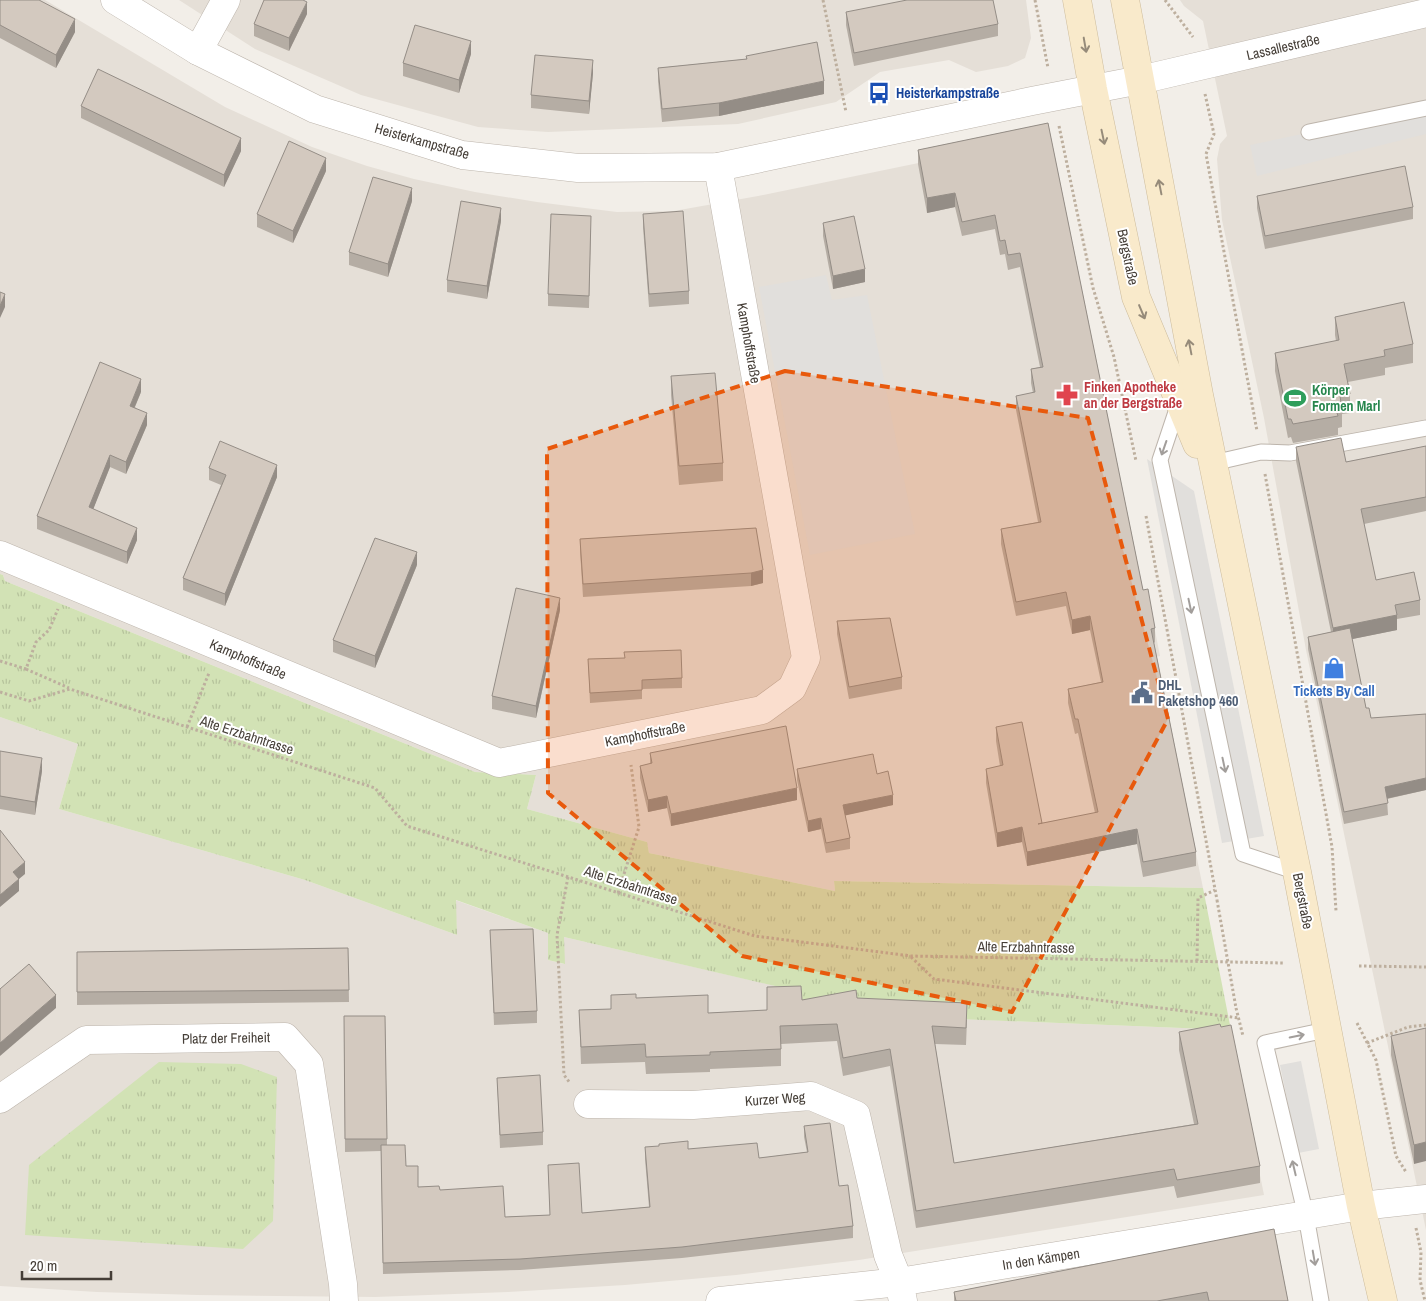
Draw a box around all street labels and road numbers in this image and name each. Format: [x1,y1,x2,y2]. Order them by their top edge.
street label: Lassallestraße [1245,30,1321,64]
street label: Heisterkampstraße [373,119,471,163]
street label: Bergstraße [1113,227,1143,287]
street label: Kamphoffstraße [733,301,765,385]
street label: Kamphoffstraße [207,635,289,683]
street label: Alte Erzbahntrasse [197,711,296,759]
street label: Kamphoffstraße [603,717,687,751]
street label: Alte Erzbahntrasse [581,861,680,909]
street label: Bergstraße [1289,871,1317,931]
street label: Alte Erzbahntrasse [976,937,1075,957]
street label: Platz der Freiheit [182,1028,270,1048]
street label: Kurzer Weg [744,1088,806,1110]
street label: In den Kämpen [1001,1244,1081,1274]

